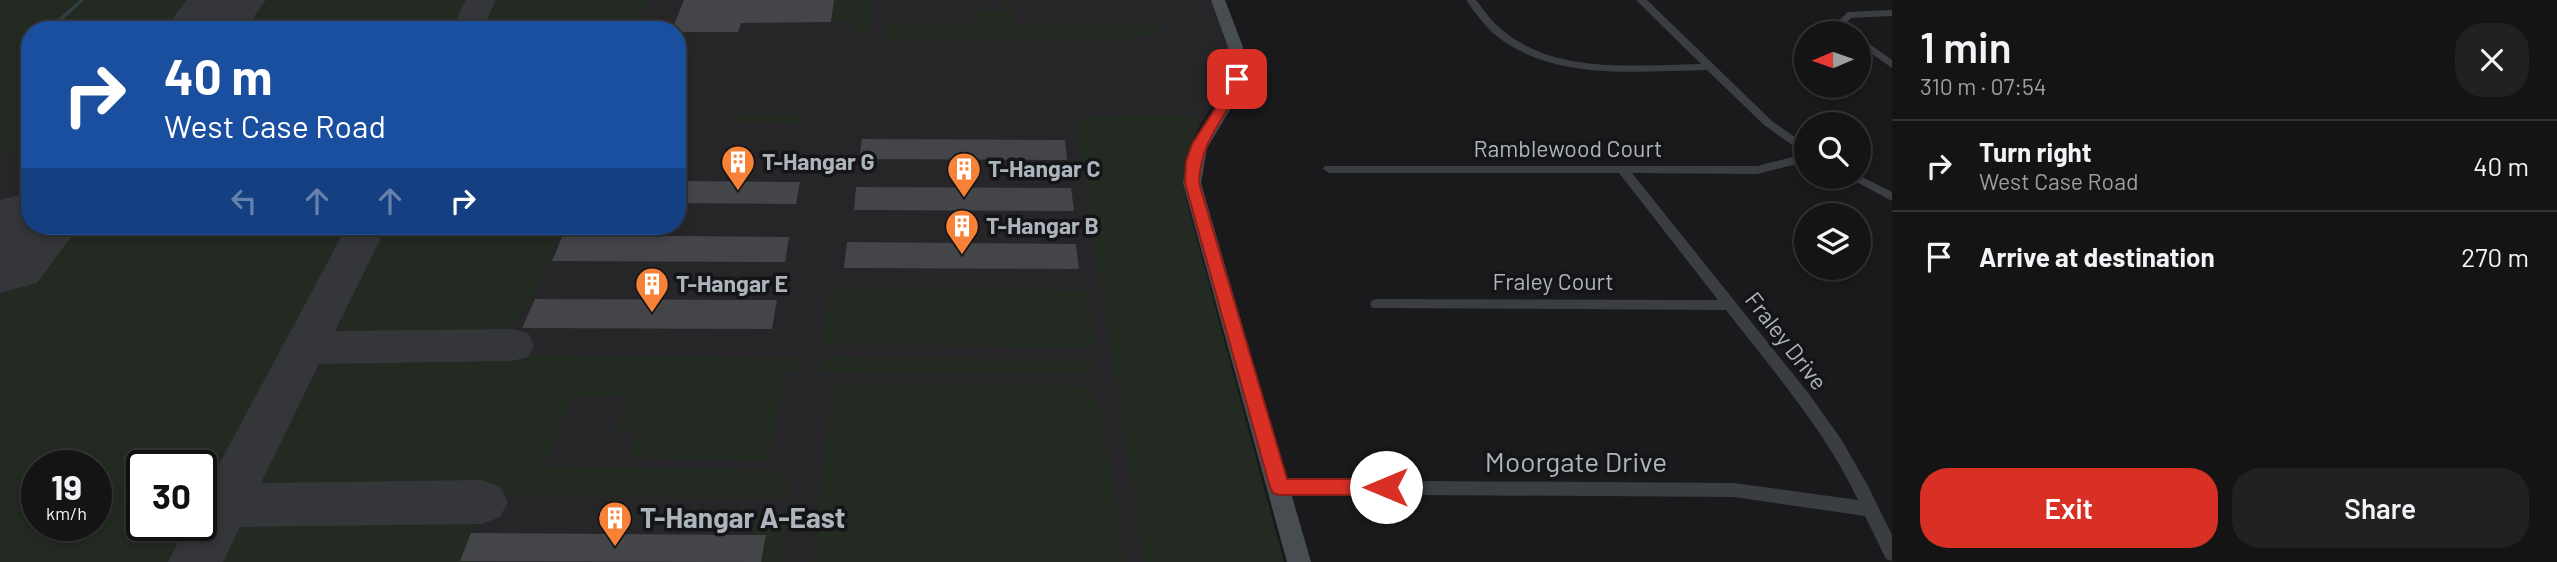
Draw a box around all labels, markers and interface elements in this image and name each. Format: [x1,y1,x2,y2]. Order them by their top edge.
north arrow [1794,21,1871,98]
map controls [1794,21,1871,280]
text: 1 min [1920,21,2012,71]
button: close [2455,23,2529,97]
text: 40 m [164,46,272,105]
icon: right [49,49,140,140]
pin [1207,49,1267,109]
icon: arrive [1218,60,1256,98]
text: 310 m · 07:54 [1920,72,2047,100]
text: West Case Road [164,106,386,144]
button: search [1794,112,1871,189]
street label: Ramblewood Court [1474,134,1662,162]
text: Turn right [1979,136,2092,167]
building icon: T-Hangar G [719,143,757,192]
place label: T-Hangar G [762,147,875,175]
icon: right [1920,147,1958,185]
building icon: T-Hangar C [945,150,983,199]
text: 40 m [2473,150,2529,181]
place label: T-Hangar C [988,154,1100,182]
text: West Case Road [1979,167,2138,195]
icon: left [225,182,263,220]
icon: ahead [298,182,336,220]
icon: ahead [371,182,409,220]
icon: right [444,182,482,220]
button: layers [1794,203,1871,280]
building icon: T-Hangar B [943,207,981,256]
place label: T-Hangar B [986,211,1099,239]
icon: arrive [1920,238,1958,276]
text: Arrive at destination [1979,241,2215,272]
text: 270 m [2461,241,2529,272]
building icon: T-Hangar E [633,265,671,314]
street label: Fraley Court [1492,267,1614,295]
place label: T-Hangar E [676,269,788,297]
street label: Fraley Drive [1740,286,1834,395]
street label: Moorgate Drive [1485,444,1667,478]
speed limit sign: 30 [126,450,217,541]
position arrow [1349,450,1423,524]
text: 19 [51,465,82,507]
button: Exit [1920,468,2218,548]
button: Share [2232,468,2529,548]
building icon: T-Hangar A-East [596,499,634,548]
place label: T-Hangar A-East [640,500,845,534]
text: km/h [46,502,87,524]

